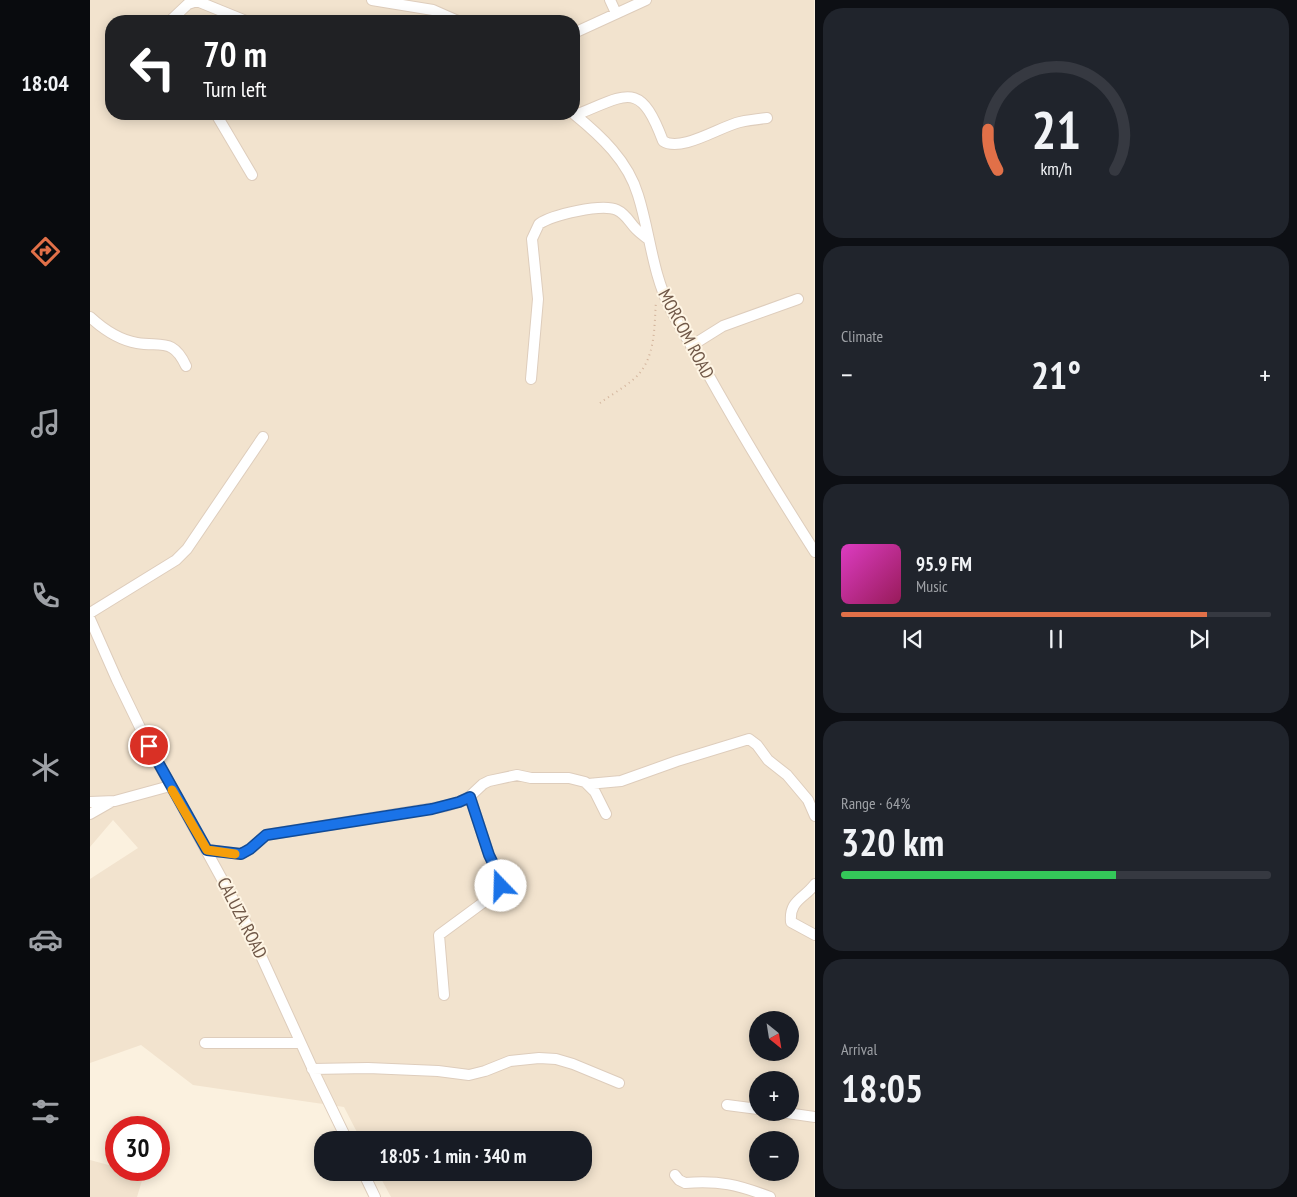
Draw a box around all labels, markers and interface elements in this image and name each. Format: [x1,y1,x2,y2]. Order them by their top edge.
text: 70 m [203,31,267,77]
icon: left [120,35,185,100]
text: 18:04 [21,69,69,97]
text: Turn left [203,75,267,103]
text: 21 [1031,96,1081,163]
text: km/h [1040,157,1072,180]
icon: directions [28,234,63,269]
street label: MORCOM ROAD [653,285,720,382]
text: Climate [841,326,883,346]
text: 21° [1031,350,1081,399]
text: − [841,356,853,393]
text: + [1259,356,1271,393]
icon: music [28,406,63,441]
text: 95.9 FM [916,552,972,576]
text: Music [916,576,948,596]
icon: phone [28,578,63,613]
icon: previous [899,625,927,653]
icon: pause [1042,625,1070,653]
icon: next [1185,625,1213,653]
pin [128,725,170,767]
icon: arrive [135,732,163,760]
icon: climate [28,750,63,785]
text: Range · 64% [841,793,910,813]
text: 320 km [841,817,944,866]
position arrow [474,859,526,911]
street label: CALUZA ROAD [212,873,273,962]
icon: car [28,922,63,957]
north arrow [749,1011,799,1061]
map controls [749,1011,799,1181]
text: Arrival [841,1039,877,1059]
text: 18:05 [841,1063,923,1112]
button: + [749,1071,799,1121]
icon: filters [28,1094,63,1129]
speed limit sign: 30 [105,1116,170,1181]
button: − [749,1131,799,1181]
text: 18:05 · 1 min · 340 m [380,1144,526,1168]

